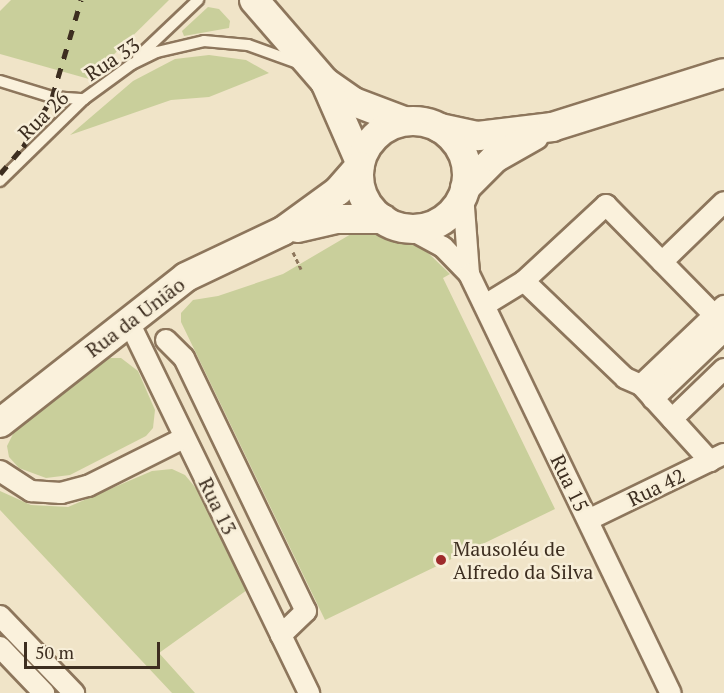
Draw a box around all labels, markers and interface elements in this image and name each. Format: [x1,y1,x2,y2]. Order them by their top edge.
street label: Rua 33 [80,32,144,86]
street label: Rua 26 [13,85,73,145]
street label: Rua da União [81,272,189,362]
street label: Rua 15 [546,451,594,515]
street label: Rua 42 [624,463,688,511]
street label: Rua 13 [194,474,242,538]
place label: Mausoléu de Alfredo da Silva [453,536,593,583]
marker: Mausoléu de Alfredo da Silva [434,553,448,567]
scale bar [27,630,164,668]
text: 50 m [35,640,74,664]

